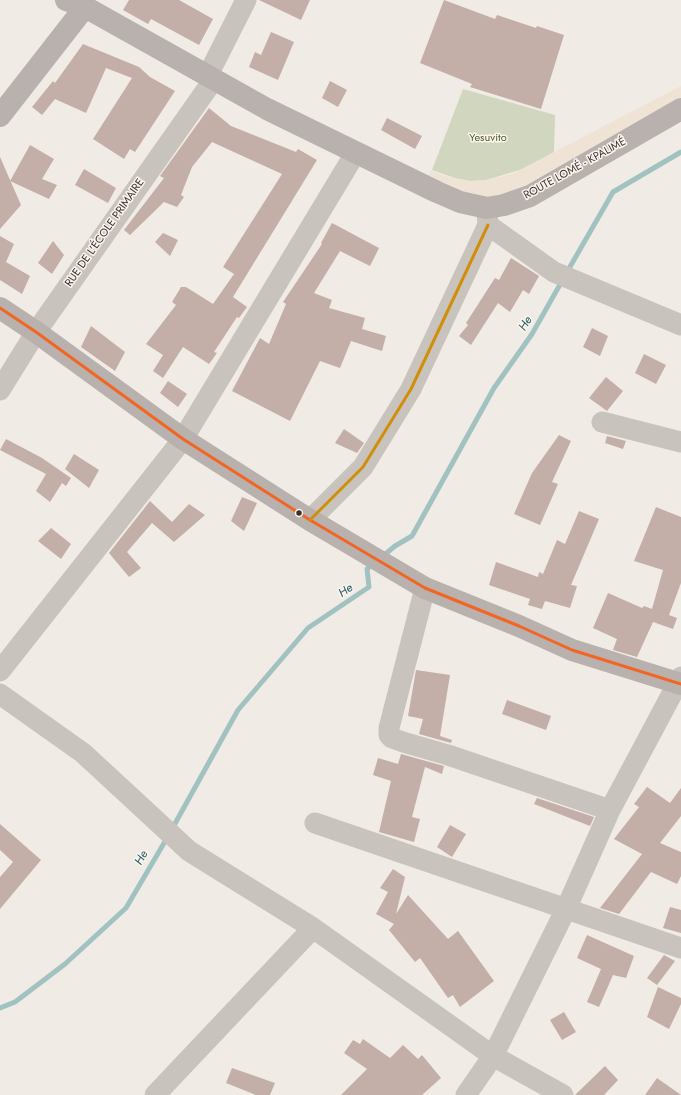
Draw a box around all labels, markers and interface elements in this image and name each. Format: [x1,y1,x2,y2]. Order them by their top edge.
park label: Yesuvito [469,131,507,145]
street label: ROUTE LOMÉ - KPALIMÉ [522,135,628,203]
street label: RUE DE L'ÉCOLE PRIMAIRE [63,176,147,290]
water label: He [516,314,536,334]
unlabelled marker [294,508,304,518]
water label: He [336,581,356,601]
water label: He [132,848,152,868]

